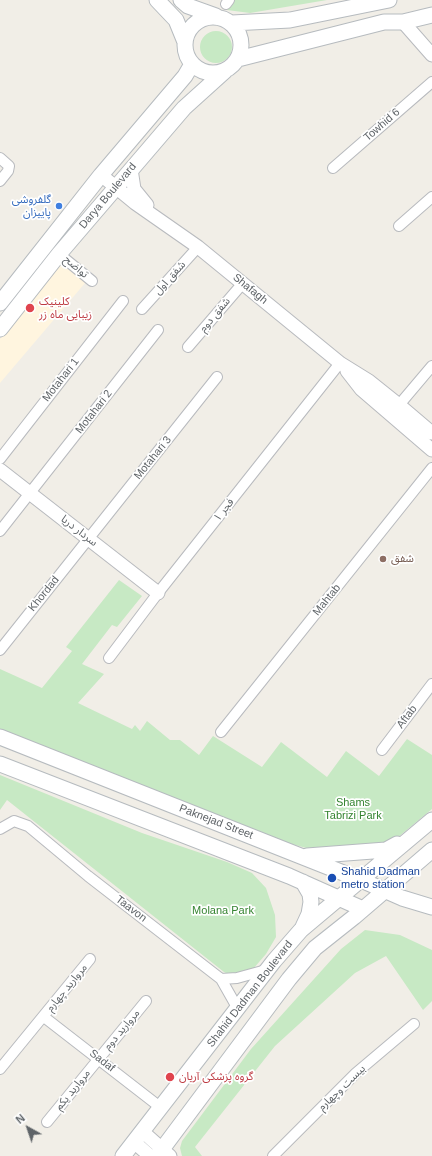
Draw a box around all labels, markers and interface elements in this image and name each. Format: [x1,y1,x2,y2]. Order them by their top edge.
street label: Towhid 6 [361,106,403,144]
street label: Darya Boulevard [77,160,139,232]
place label: گلفروشی پاییزان [12,193,51,219]
marker: گلفروشی پاییزان [54,201,64,211]
street label: تواضح [61,253,91,281]
street label: شفق اول [151,258,189,298]
street label: Shafagh [230,271,270,307]
place label: کلینیک زیبایی ماه زر [39,295,92,321]
street label: شفق دوم [197,295,233,335]
marker: کلینیک زیبایی ماه زر [24,302,36,314]
street label: Motahari 1 [40,355,82,405]
street label: Motahari 2 [73,387,115,437]
street label: Motahari 3 [132,434,174,482]
street label: فجر ۱ [211,496,237,524]
street label: سردار دریا [58,513,100,549]
place label: شفق [391,552,414,566]
marker: شفق [378,554,388,564]
street label: Khordad [26,574,62,614]
street label: Mahtab [310,582,344,618]
street label: Aftab [394,703,420,731]
park label: Shams Tabrizi Park [324,796,382,822]
street label: Paknejad Street [177,802,255,842]
place label: Shahid Dadman metro station [341,865,420,891]
marker: Shahid Dadman metro station [326,872,338,884]
street label: Taavon [113,893,149,925]
park label: Molana Park [192,904,254,918]
street label: Shahid Dadman Boulevard [204,938,296,1050]
street label: مروارید چهارم [44,961,90,1015]
street label: مروارید دوم [101,1007,143,1053]
street label: Sadaf [87,1047,117,1075]
street label: بیست وچهارم [316,1062,368,1114]
street label: مروارید یکم [53,1067,93,1113]
place label: گروه پزشکی آریان [179,1070,253,1084]
marker: گروه پزشکی آریان [164,1071,176,1083]
north arrow [8,1108,48,1148]
text: N [13,1112,27,1126]

